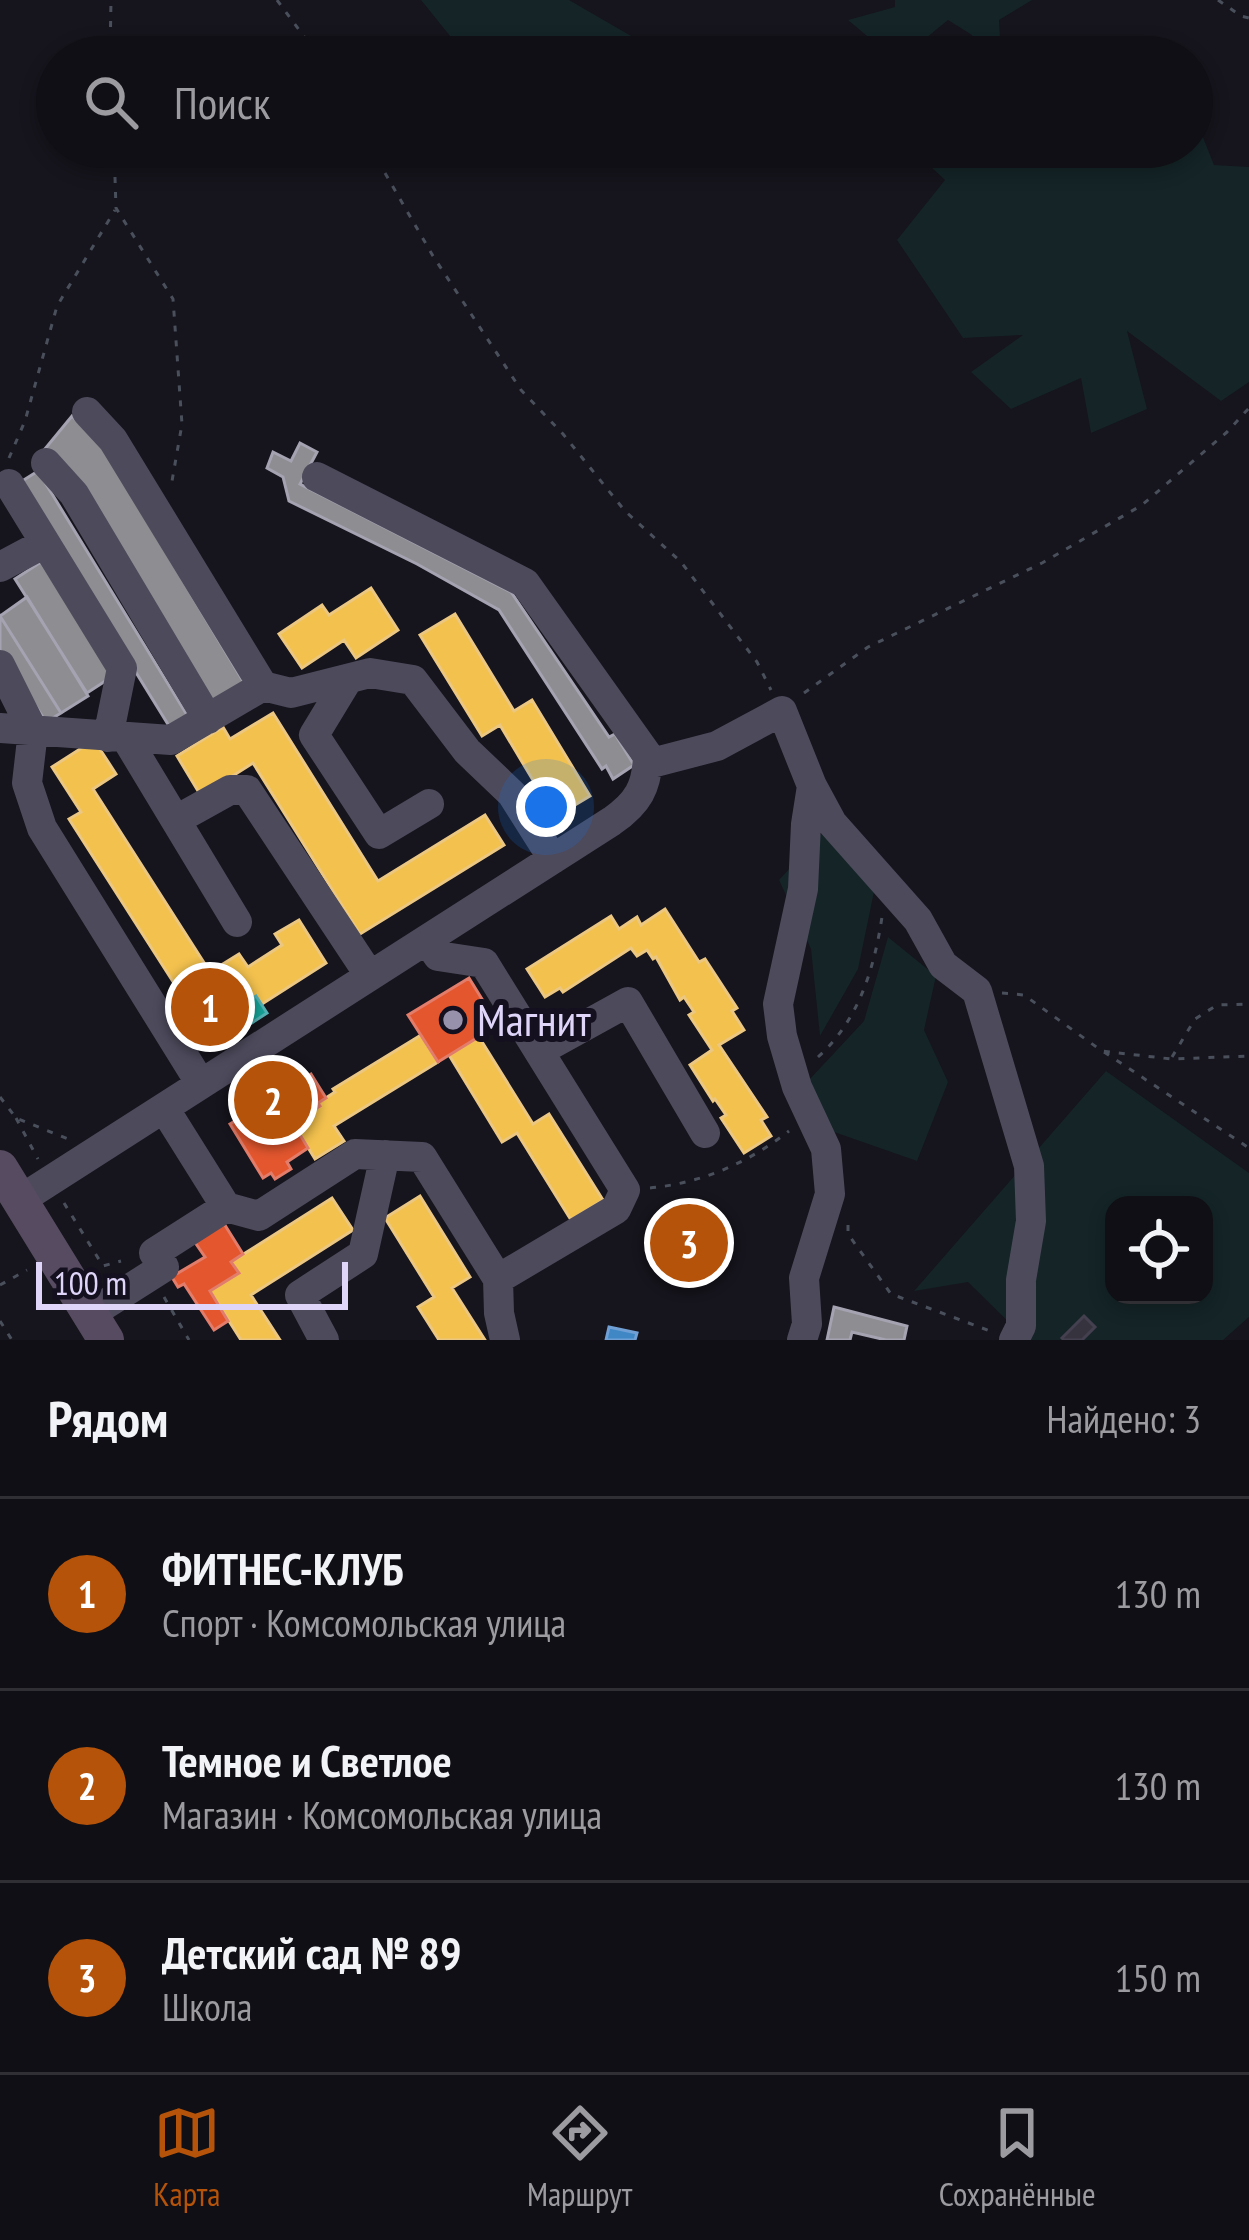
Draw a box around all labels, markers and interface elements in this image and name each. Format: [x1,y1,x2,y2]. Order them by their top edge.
search box [36,36,1213,168]
icon: search [78,69,144,135]
text: Поиск [174,73,270,131]
your location [516,777,576,837]
pin: 1 [171,962,249,1052]
place label: Магнит [477,990,591,1048]
marker: Магнит [440,1007,466,1033]
pin: 2 [234,1055,312,1145]
map controls [1105,1196,1213,1304]
button: locate [1105,1196,1213,1304]
pin: 3 [650,1198,728,1288]
scale bar [36,1256,348,1309]
text: 100 m [54,1261,127,1304]
text: Рядом [48,1385,168,1451]
text: Найдено: 3 [1047,1393,1201,1444]
text: ФИТНЕС-КЛУБ [162,1539,404,1597]
text: 1 [78,1568,96,1619]
text: 130 m [1115,1568,1201,1619]
text: Спорт · Комсомольская улица [162,1597,566,1648]
text: Темное и Светлое [162,1731,452,1789]
text: 2 [78,1760,96,1811]
text: 130 m [1115,1760,1201,1811]
text: Магазин · Комсомольская улица [162,1789,602,1840]
text: Детский сад № 89 [162,1923,462,1981]
text: 3 [78,1952,96,2003]
text: 150 m [1115,1952,1201,2003]
text: Школа [162,1981,252,2032]
tab: Карта [153,2100,220,2215]
tab: Маршрут [527,2100,632,2215]
tab: Сохранённые [939,2100,1096,2215]

